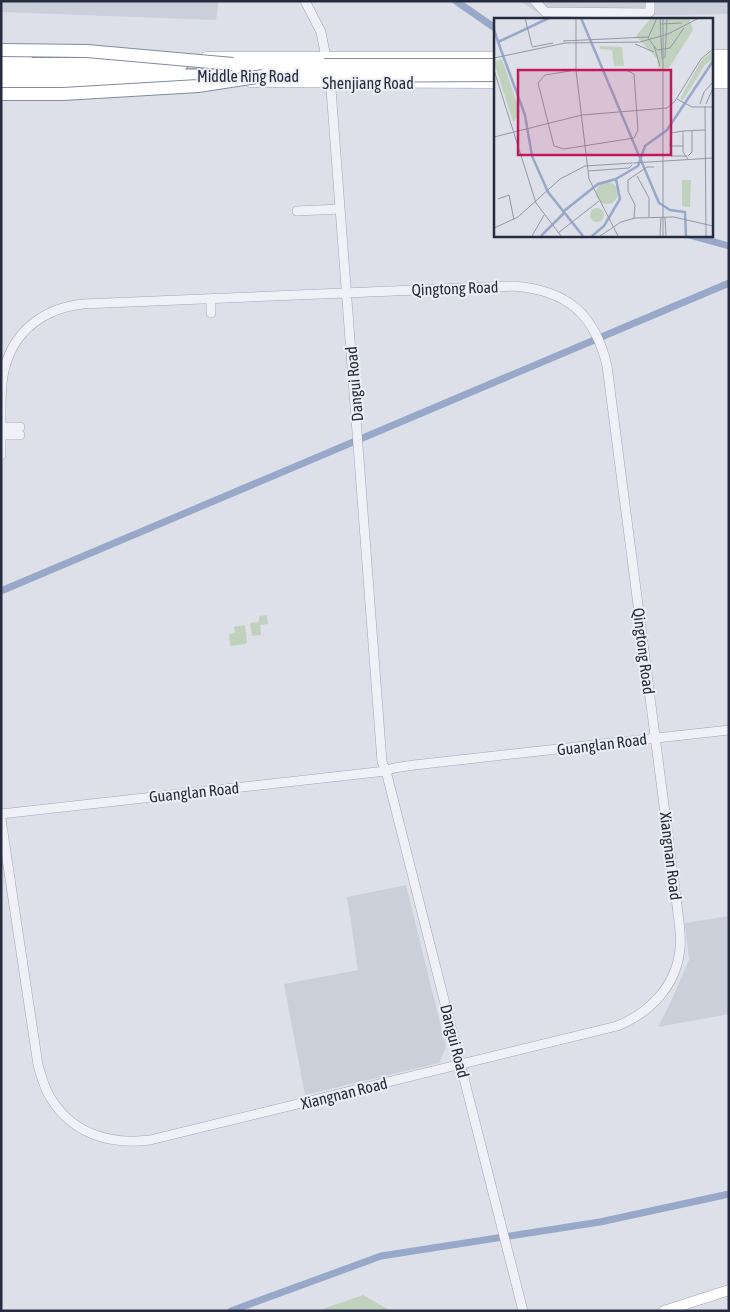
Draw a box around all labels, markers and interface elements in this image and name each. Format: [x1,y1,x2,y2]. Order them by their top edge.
inset map [494,18,712,236]
street label: Middle Ring Road [197,67,299,86]
street label: Shenjiang Road [322,74,414,93]
street label: Qingtong Road [411,277,499,300]
street label: Dangui Road [342,346,367,422]
street label: Qingtong Road [629,607,658,695]
street label: Guanglan Road [556,730,648,759]
street label: Guanglan Road [148,778,240,807]
street label: Xiangnan Road [656,811,685,901]
street label: Dangui Road [436,1002,473,1080]
street label: Xiangnan Road [299,1074,389,1113]

